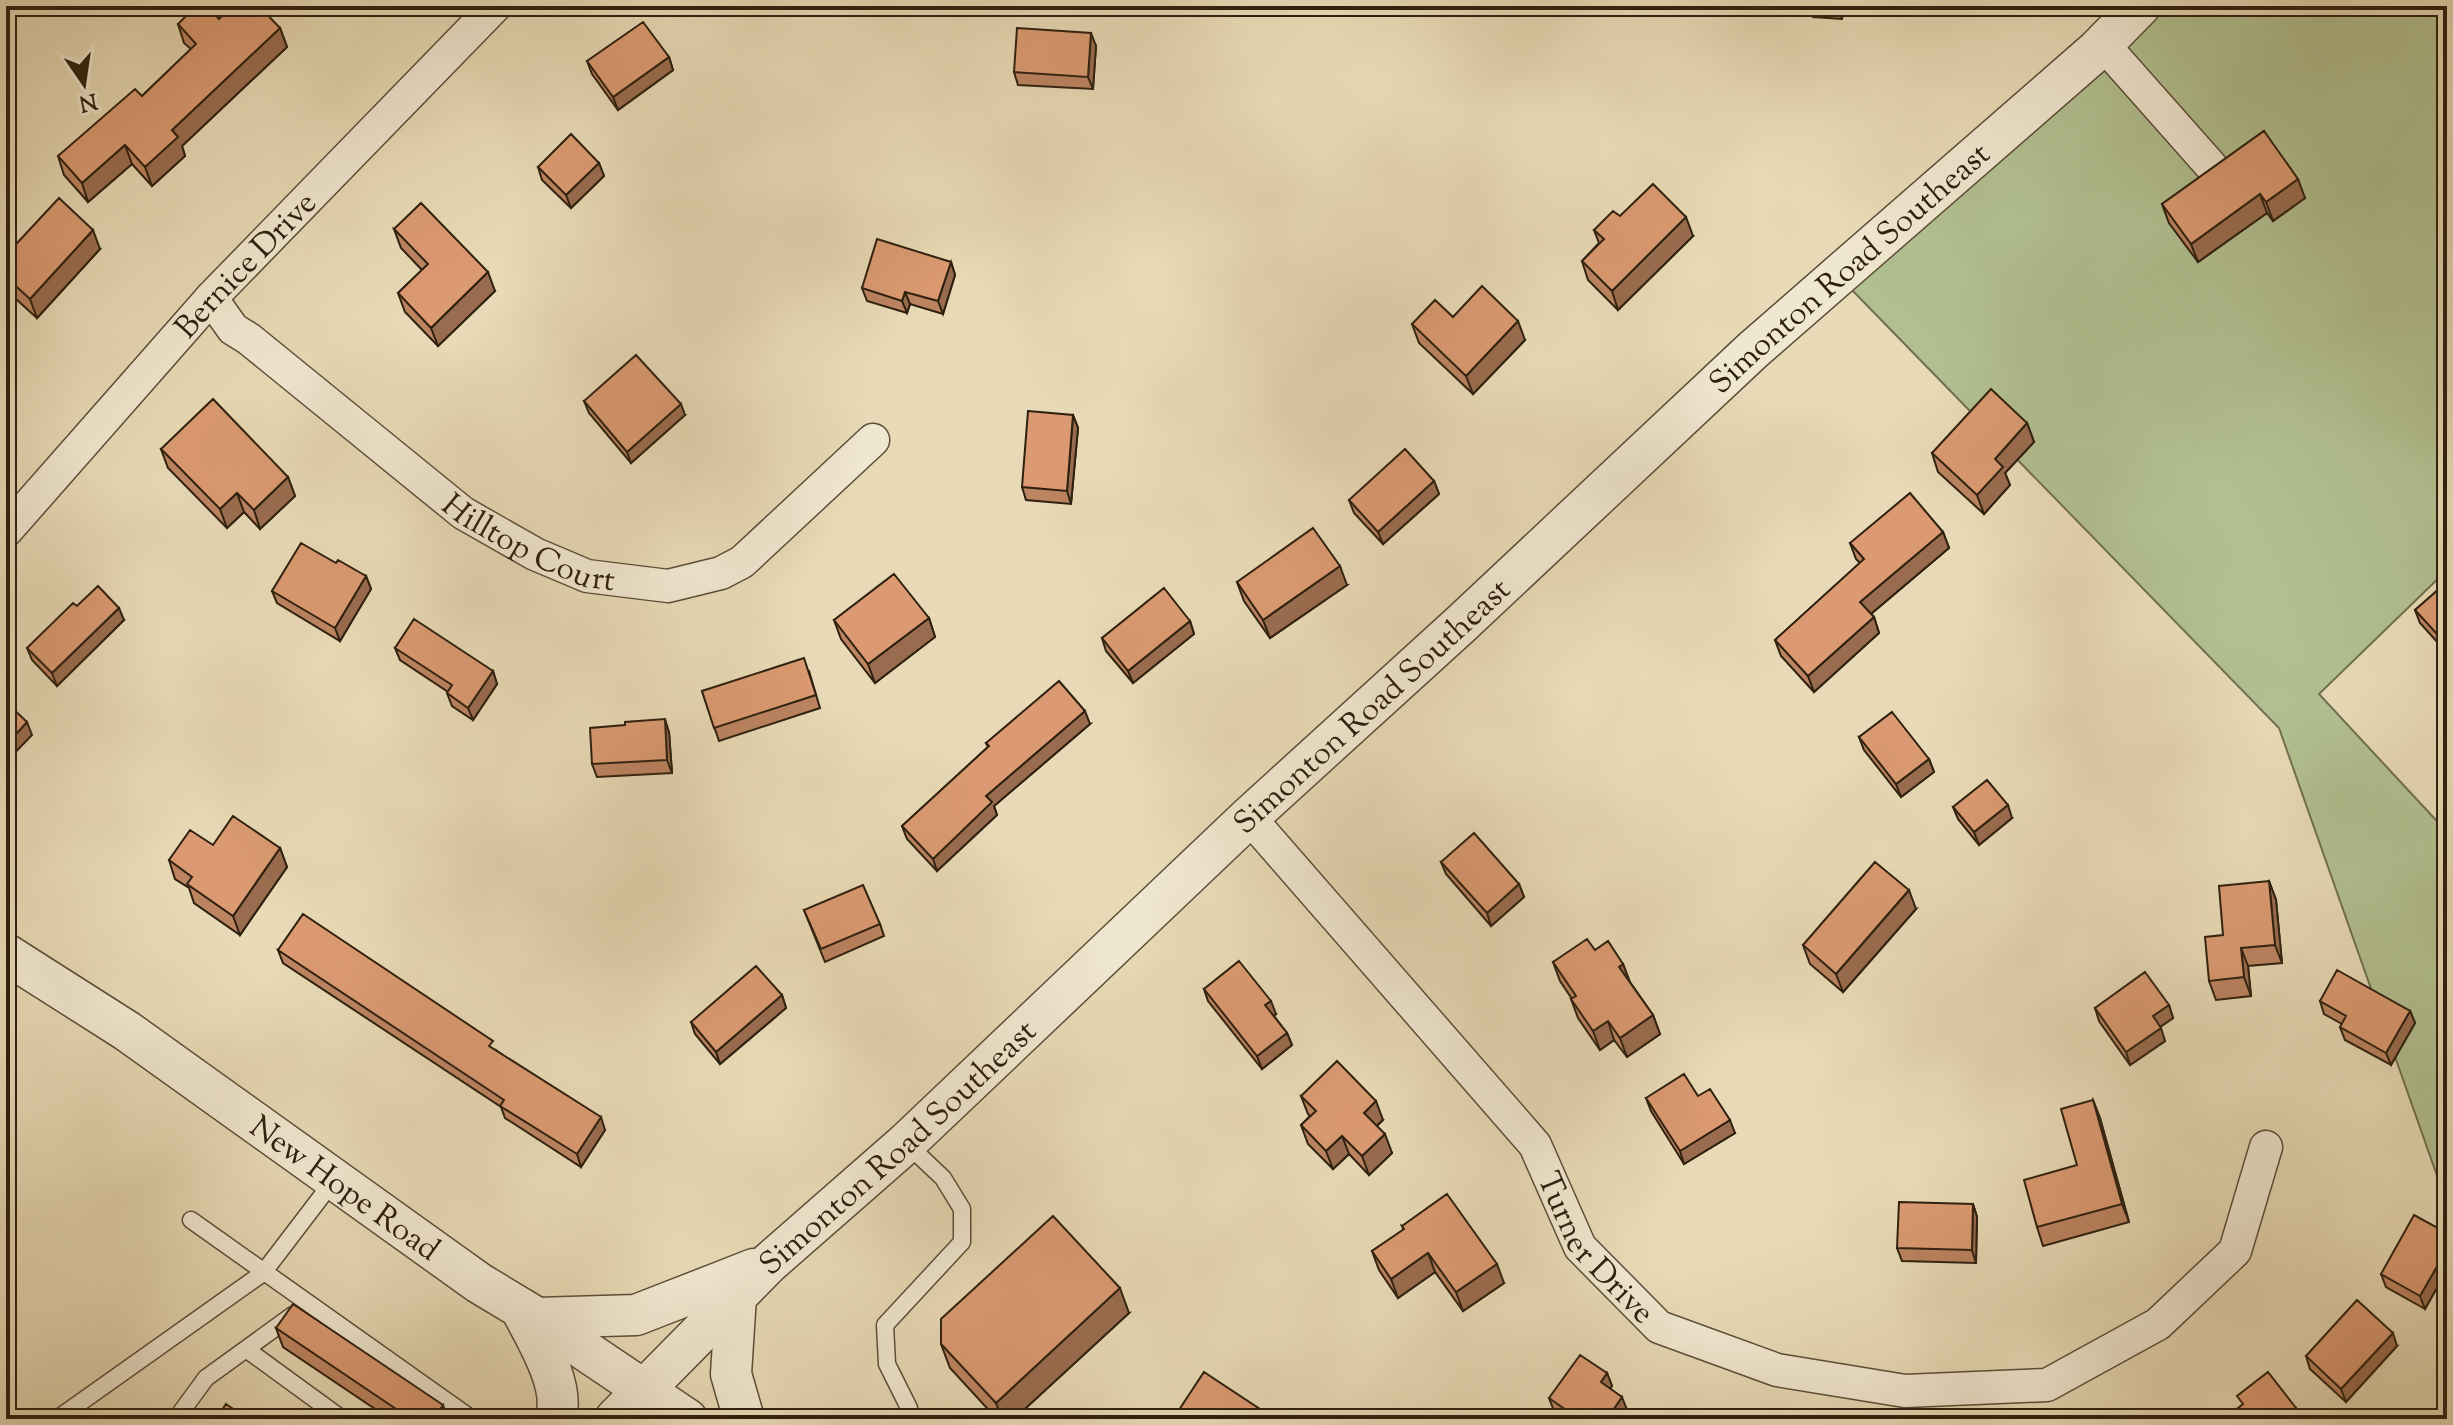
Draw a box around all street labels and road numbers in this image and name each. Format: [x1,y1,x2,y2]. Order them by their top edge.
street label: Simonton Road Southeast [1700,133,2001,406]
street label: Bernice Drive [165,182,328,350]
street label: Hilltop Court [430,484,618,605]
street label: Simonton Road Southeast [1224,569,1522,846]
street label: Simonton Road Southeast [750,1011,1048,1288]
street label: New Hope Road [239,1106,448,1274]
street label: Turner Drive [1524,1165,1664,1336]

